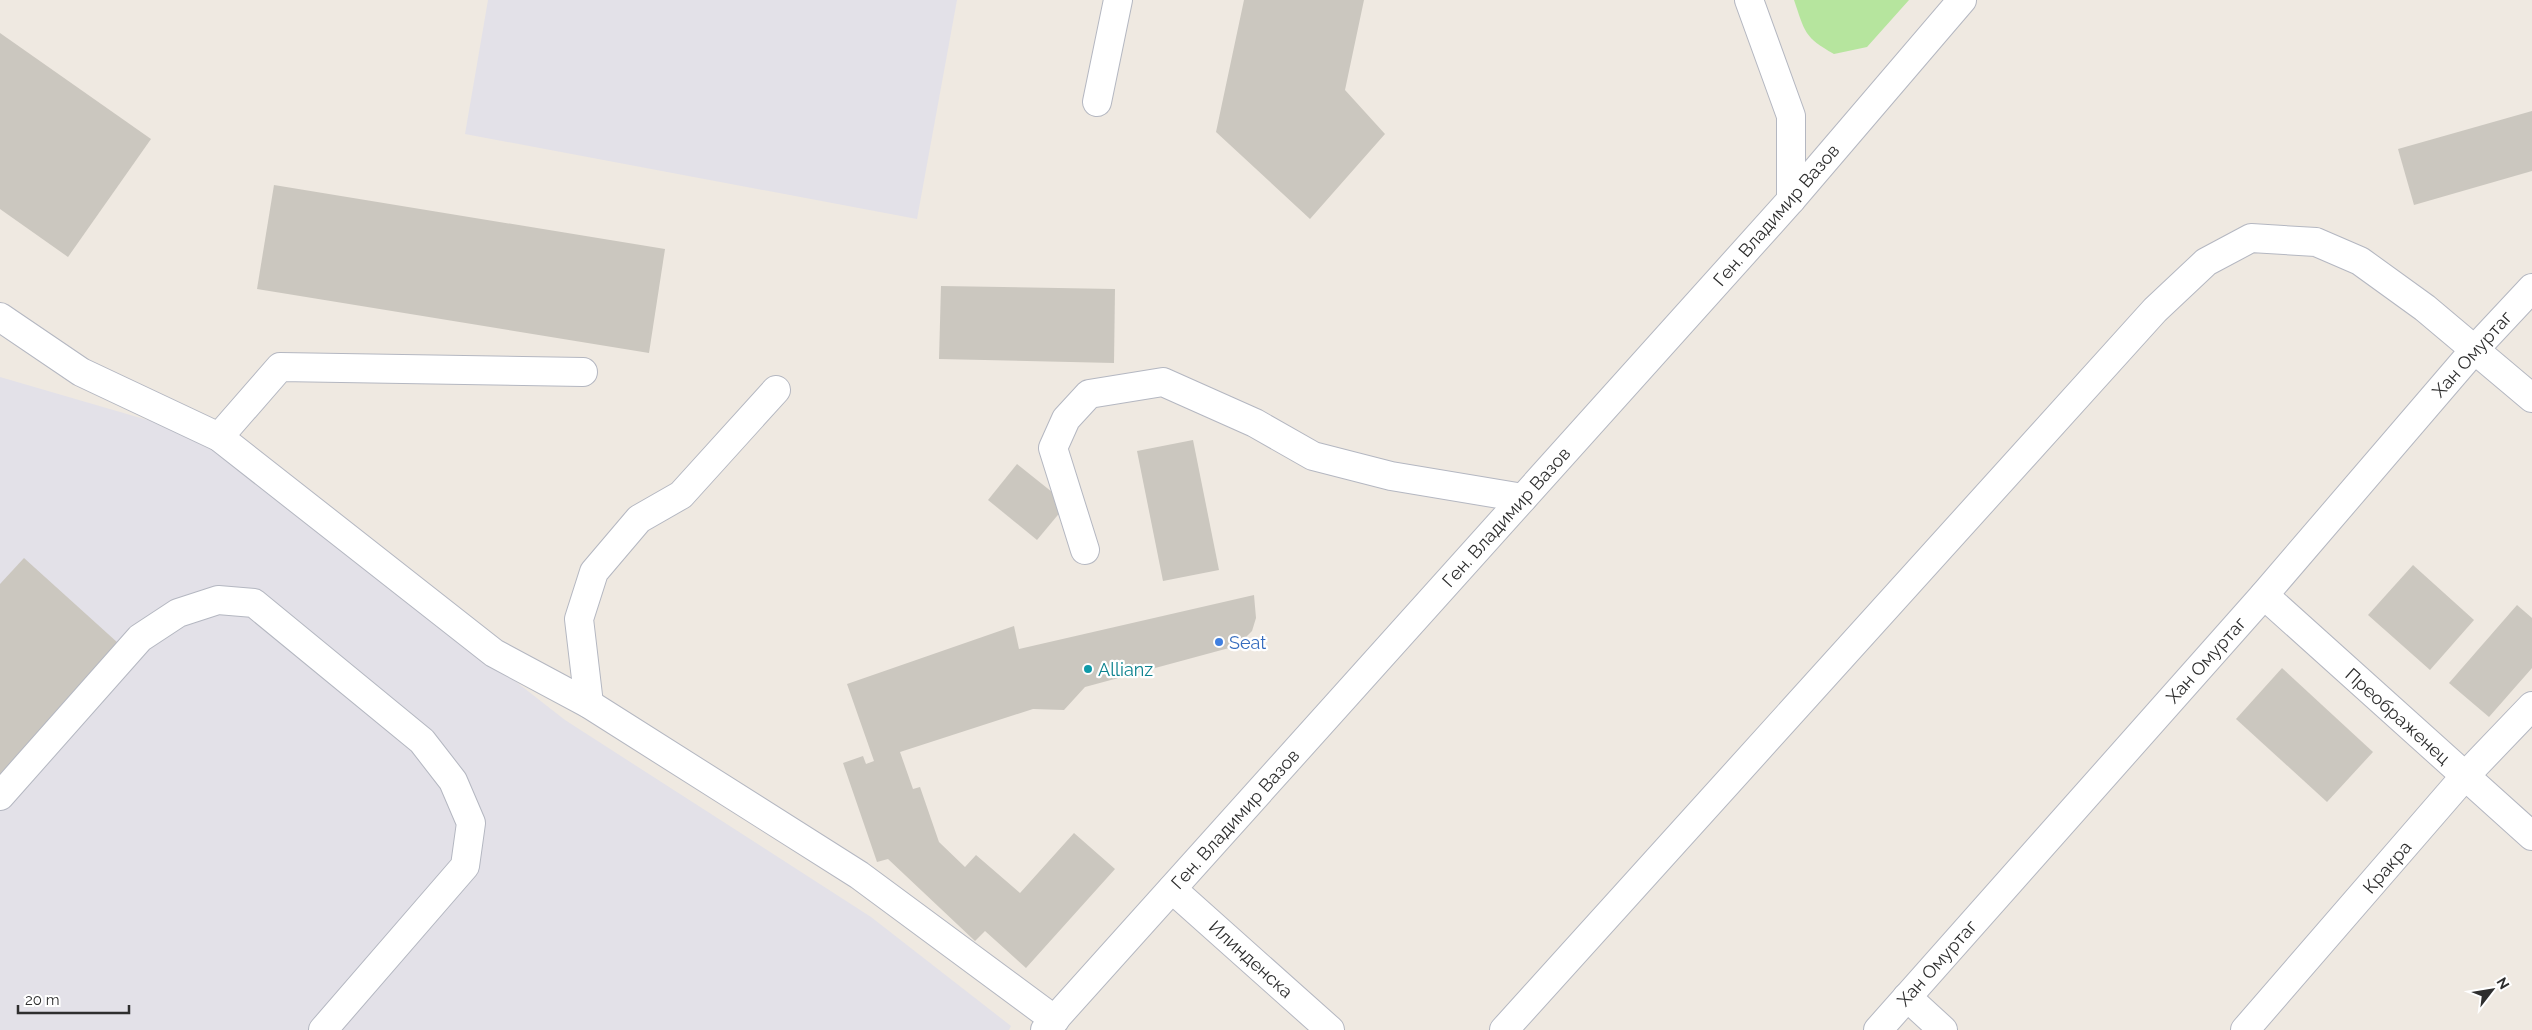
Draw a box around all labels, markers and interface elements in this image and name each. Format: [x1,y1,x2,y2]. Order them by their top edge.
street label: Ген. Владимир Вазов [1709,140,1843,290]
street label: Хан Омуртаг [2428,307,2516,401]
street label: Ген. Владимир Вазов [1438,443,1574,591]
street label: Хан Омуртаг [2162,613,2250,707]
place label: Seat [1229,632,1266,653]
marker: Seat [1213,636,1225,648]
place label: Allianz [1098,659,1153,680]
marker: Allianz [1082,663,1094,675]
street label: Преображенец [2341,664,2455,768]
street label: Ген. Владимир Вазов [1167,745,1303,893]
street label: Кракра [2359,836,2415,898]
street label: Илинденска [1205,916,1297,1002]
street label: Хан Омуртаг [1893,916,1981,1010]
north arrow [2467,965,2517,1015]
text: N [2494,975,2513,992]
scale bar [18,982,129,1014]
text: 20 m [25,991,60,1009]

